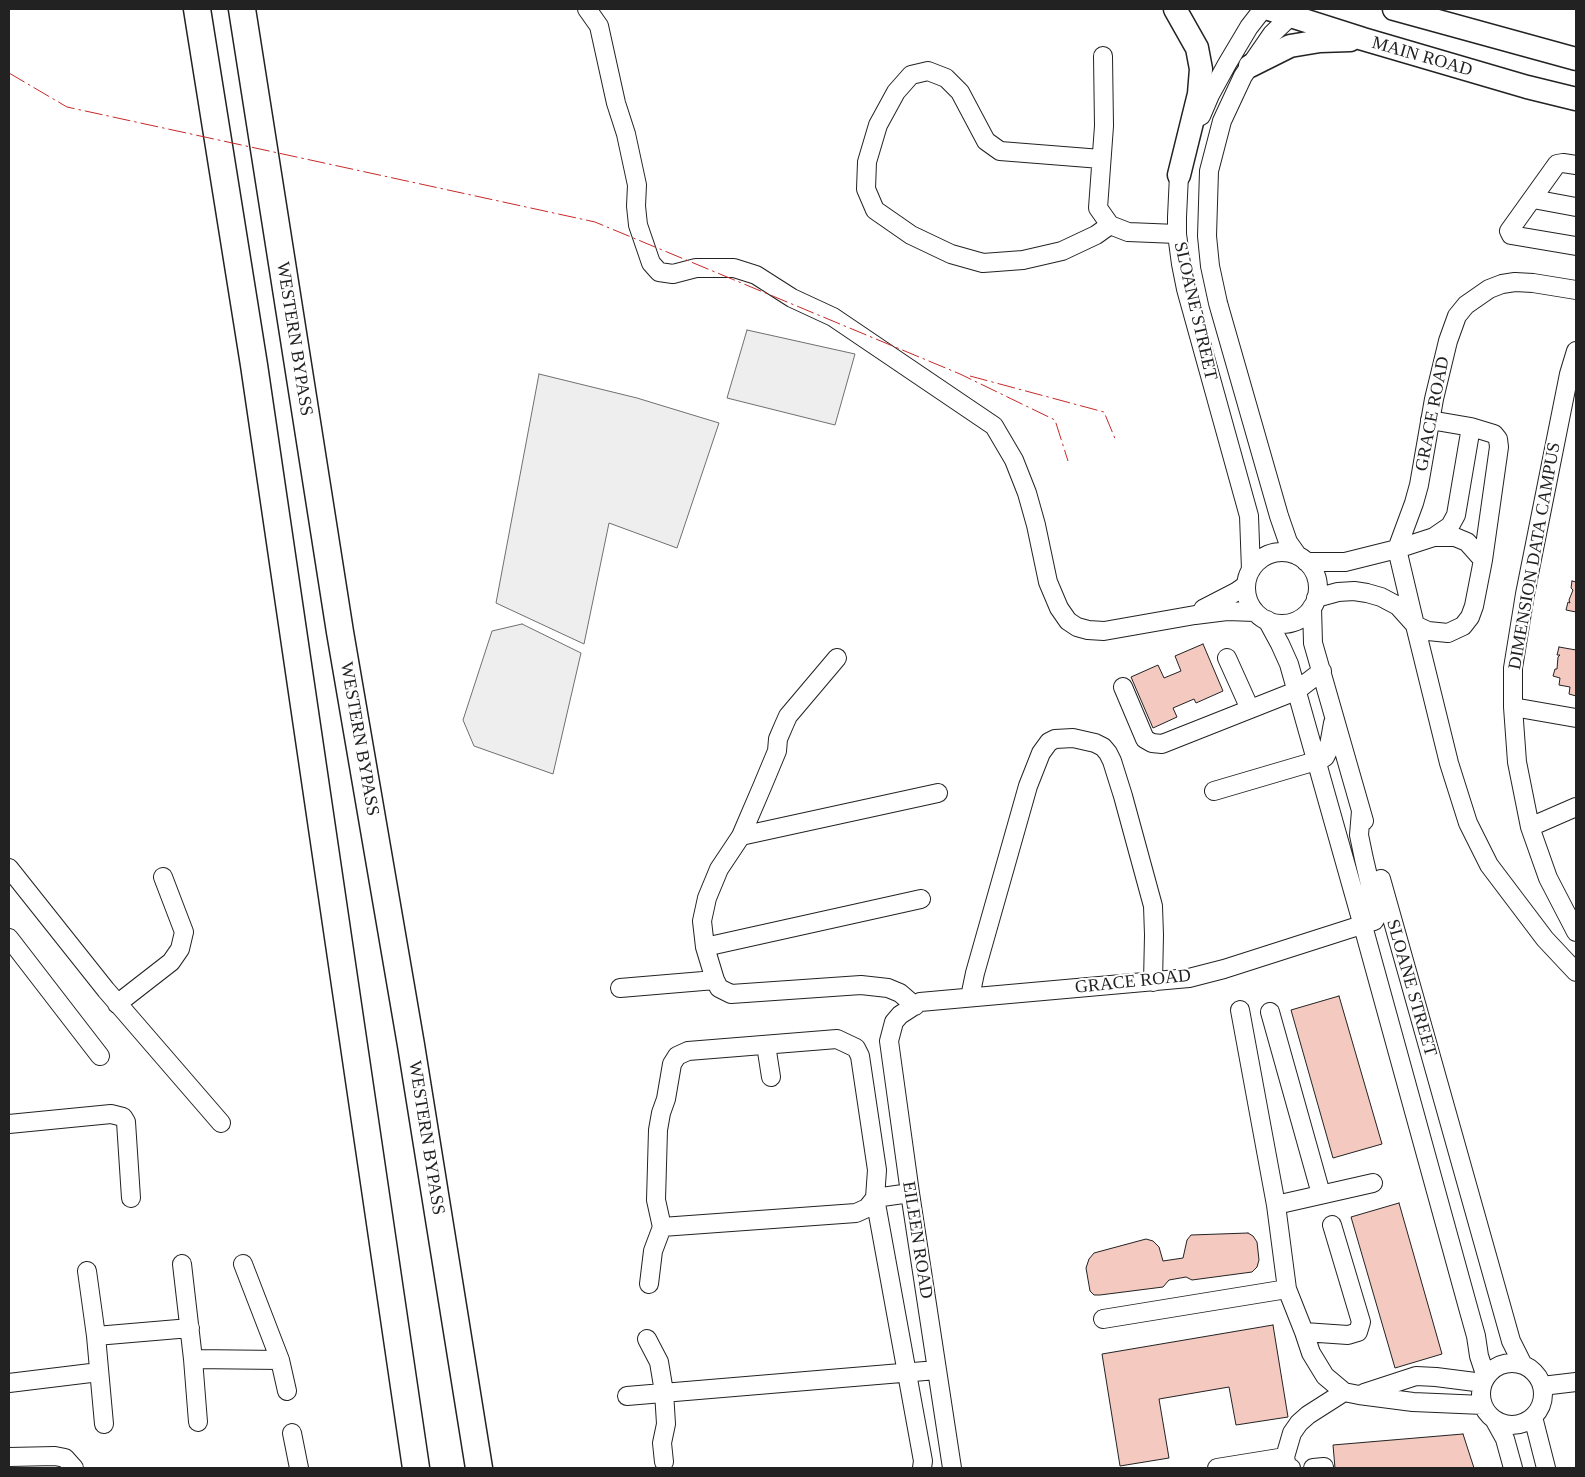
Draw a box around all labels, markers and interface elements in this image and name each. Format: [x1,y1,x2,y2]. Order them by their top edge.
street label: MAIN ROAD [1369,32,1475,82]
street label: SLOANE STREET [1169,240,1221,382]
street label: WESTERN BYPASS [271,260,317,418]
street label: GRACE ROAD [1411,355,1455,473]
street label: DIMENSION DATA CAMPUS [1504,441,1566,671]
street label: WESTERN BYPASS [335,660,383,818]
street label: SLOANE STREET [1381,917,1441,1059]
street label: GRACE ROAD [1074,965,1192,999]
street label: WESTERN BYPASS [403,1059,449,1217]
street label: EILEEN ROAD [897,1180,937,1300]

